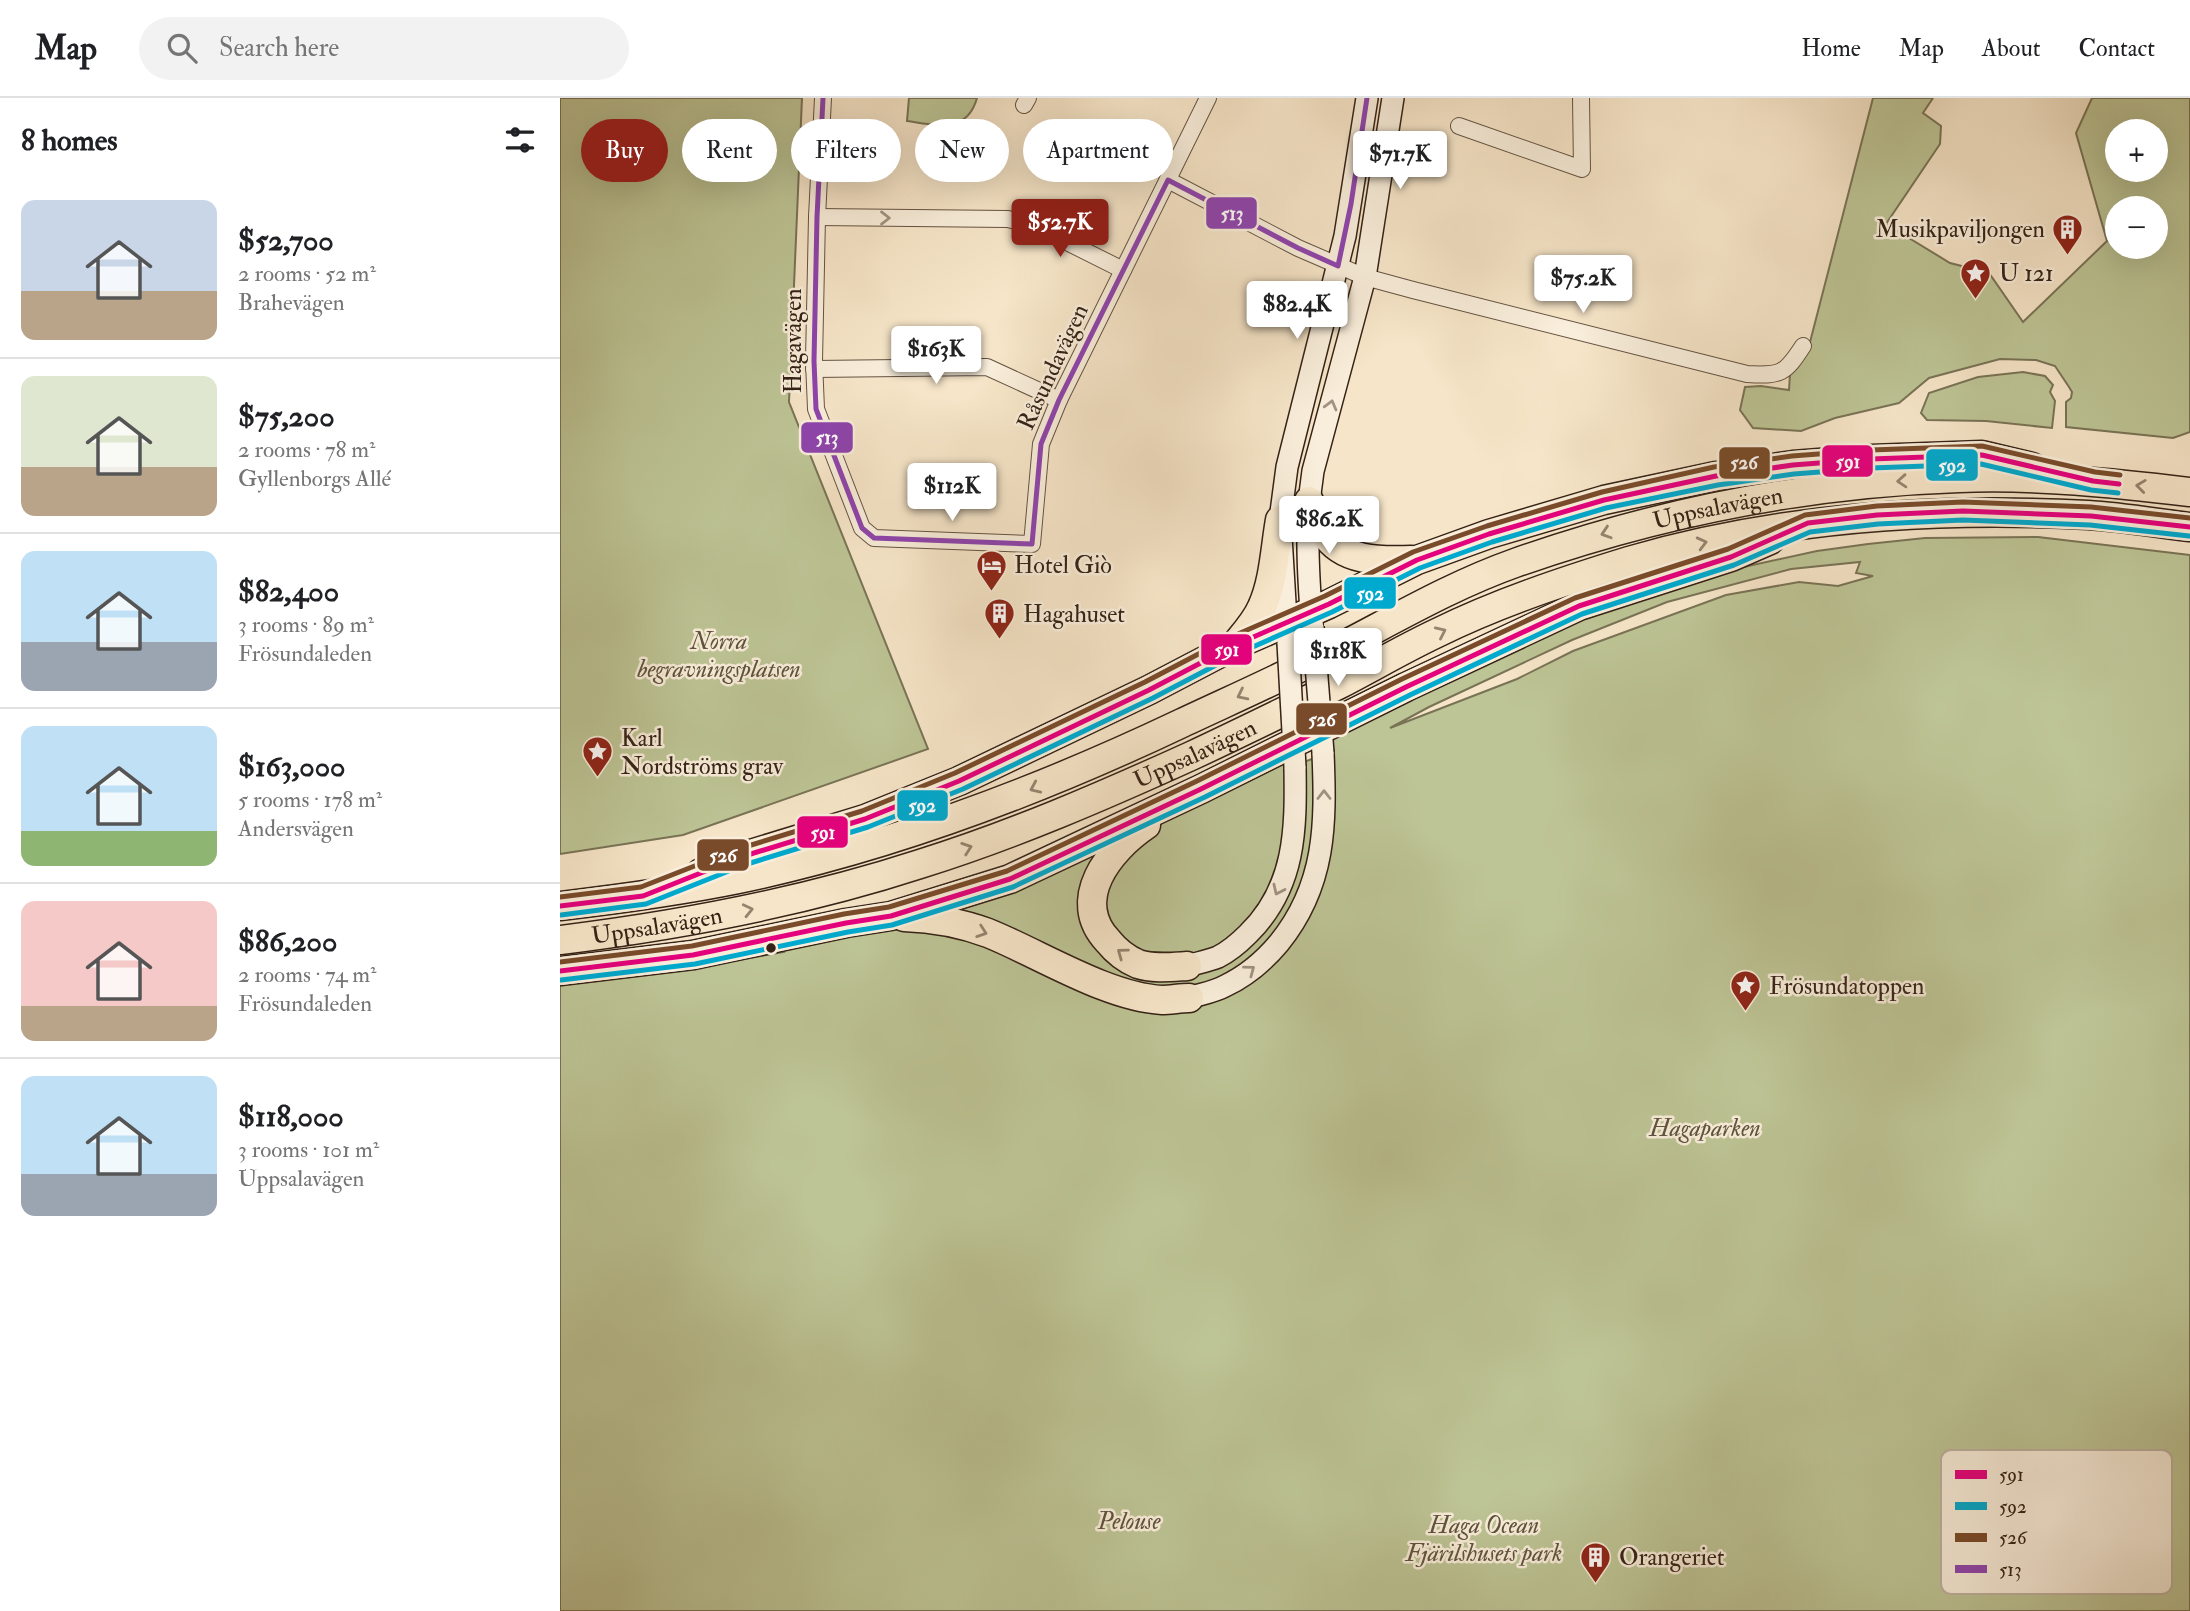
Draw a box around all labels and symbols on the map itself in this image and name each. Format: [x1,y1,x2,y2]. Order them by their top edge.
pin: $71.7K [1343,132,1457,191]
line badge: 513 [1205,196,1258,230]
pin: $52.7K [1003,200,1117,259]
text: 513 [1221,202,1243,226]
one-way arrow [881,210,891,226]
building icon: Musikpaviljongen [2051,212,2085,256]
place label: Musikpaviljongen [1876,214,2045,245]
pin: $75.2K [1526,256,1640,315]
place icon: U 121 [1959,256,1993,300]
place label: U 121 [1999,258,2053,289]
pin: $82.4K [1240,282,1354,341]
street label: Hagavägen [778,288,809,394]
street label: Råsundavägen [1010,299,1096,435]
pin: $163K [887,327,985,386]
one-way arrow [1323,399,1338,411]
line badge: 513 [800,421,854,454]
text: 513 [816,426,838,450]
line badge: 591 [1821,444,1874,478]
line badge: 526 [1718,446,1771,480]
line badge: 592 [1925,448,1979,482]
text: 591 [1836,450,1861,474]
text: 526 [1730,451,1759,475]
text: 592 [1938,454,1966,478]
pin: $112K [903,464,1001,523]
one-way arrow [1897,474,1908,489]
one-way arrow [2136,479,2147,494]
street label: Uppsalavägen [1650,480,1785,536]
pin: $86.2K [1272,496,1386,556]
one-way arrow [1601,525,1613,540]
one-way arrow [1696,537,1708,551]
hotel icon: Hotel Giò [974,548,1008,592]
place label: Hotel Giò [1014,550,1112,581]
line badge: 592 [1343,576,1397,610]
text: 592 [1356,582,1384,606]
building icon: Hagahuset [983,597,1017,641]
place label: Hagahuset [1023,599,1125,630]
park label: Norra begravningsplatsen [636,626,801,685]
one-way arrow [1434,626,1446,640]
pin: $118K [1289,628,1387,688]
line badge: 591 [1200,633,1253,666]
text: 591 [1215,638,1240,662]
one-way arrow [1237,686,1250,700]
line badge: 526 [1295,702,1348,736]
text: 526 [1308,708,1337,732]
street label: Uppsalavägen [1129,712,1261,795]
place label: Karl Nordströms grav [621,723,784,782]
place icon: Karl Nordströms grav [581,735,615,779]
one-way arrow [1030,780,1042,794]
line badge: 592 [896,789,949,822]
one-way arrow [1316,789,1332,800]
text: 592 [908,794,936,818]
line badge: 591 [796,815,849,849]
text: 591 [811,821,836,845]
line badge: 526 [696,838,750,872]
one-way arrow [960,842,972,856]
text: 526 [709,844,738,868]
one-way arrow [1272,883,1286,895]
street label: Uppsalavägen [590,899,725,951]
one-way arrow [742,903,754,918]
one-way arrow [975,924,988,938]
unlabelled marker [764,941,778,955]
one-way arrow [1117,949,1130,961]
one-way arrow [1243,966,1255,978]
place icon: Frösundatoppen [1729,969,1763,1013]
place label: Frösundatoppen [1769,971,1924,1002]
park label: Hagaparken [1648,1113,1761,1144]
legend [1941,1450,2172,1594]
text: 591 [1999,1463,2024,1487]
text: 592 [1999,1495,2027,1519]
park label: Pelouse [1097,1506,1161,1537]
park label: Haga Ocean Fjärilshusets park [1405,1510,1562,1569]
text: 526 [1999,1526,2028,1550]
building icon: Orangeriet [1579,1540,1613,1584]
place label: Orangeriet [1619,1542,1725,1573]
text: 513 [1999,1558,2021,1582]

